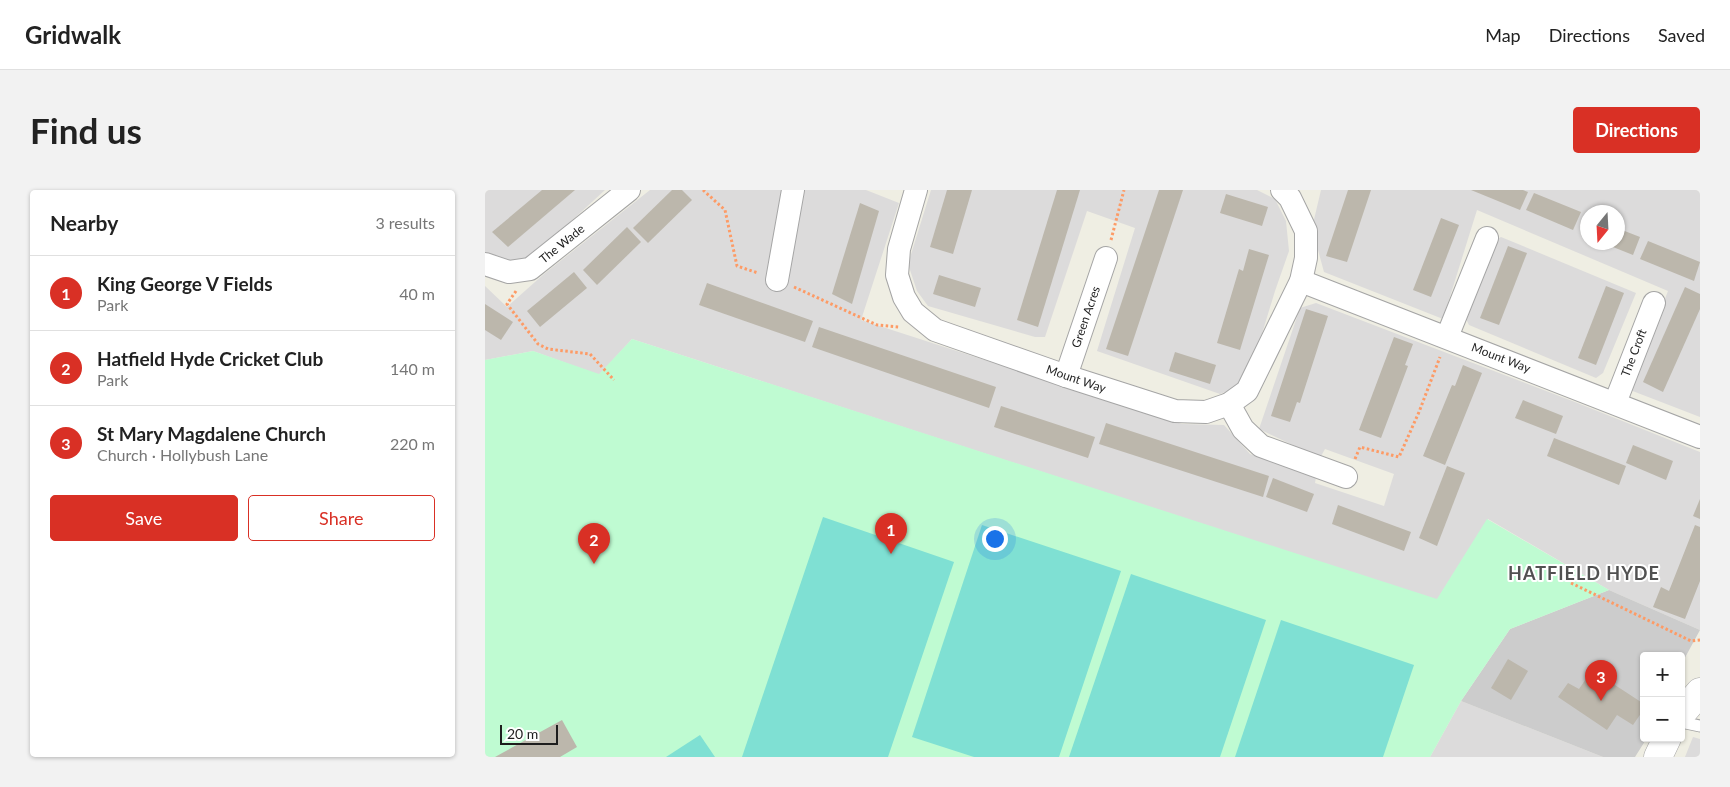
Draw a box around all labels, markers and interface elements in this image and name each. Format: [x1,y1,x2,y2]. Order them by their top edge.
text: Gridwalk [25,20,121,49]
text: Map [1485,24,1521,46]
text: Directions [1549,24,1630,46]
text: Saved [1658,24,1705,46]
button: Directions [1573,107,1700,153]
text: Find us [30,109,142,151]
north arrow [1580,205,1625,250]
text: Nearby [50,210,118,235]
text: 3 results [375,213,435,232]
street label: The Wade [536,221,587,266]
text: King George V Fields [97,272,273,295]
text: 1 [61,284,71,303]
text: 40 m [399,284,435,303]
street label: Green Acres [1068,284,1103,350]
text: Park [97,295,128,314]
street label: The Croft [1618,326,1650,379]
street label: Mount Way [1470,339,1534,376]
text: Hatfield Hyde Cricket Club [97,347,323,370]
text: 2 [61,359,71,378]
text: 140 m [390,359,435,378]
street label: Mount Way [1044,361,1109,396]
text: Park [97,370,128,389]
text: St Mary Magdalene Church [97,422,326,445]
text: 3 [61,434,71,453]
text: 220 m [390,434,435,453]
text: Church · Hollybush Lane [97,445,268,464]
button: Save [50,495,238,541]
button: Share [248,495,435,541]
pin: 1 [875,513,907,554]
pin: 2 [578,523,610,564]
your location [982,526,1008,552]
district label: HATFIELD HYDE [1508,562,1660,584]
map controls [1640,652,1685,742]
button: + [1640,652,1685,697]
pin: 3 [1585,660,1617,701]
button: − [1640,697,1685,742]
scale bar [500,722,557,745]
text: 20 m [507,725,538,742]

